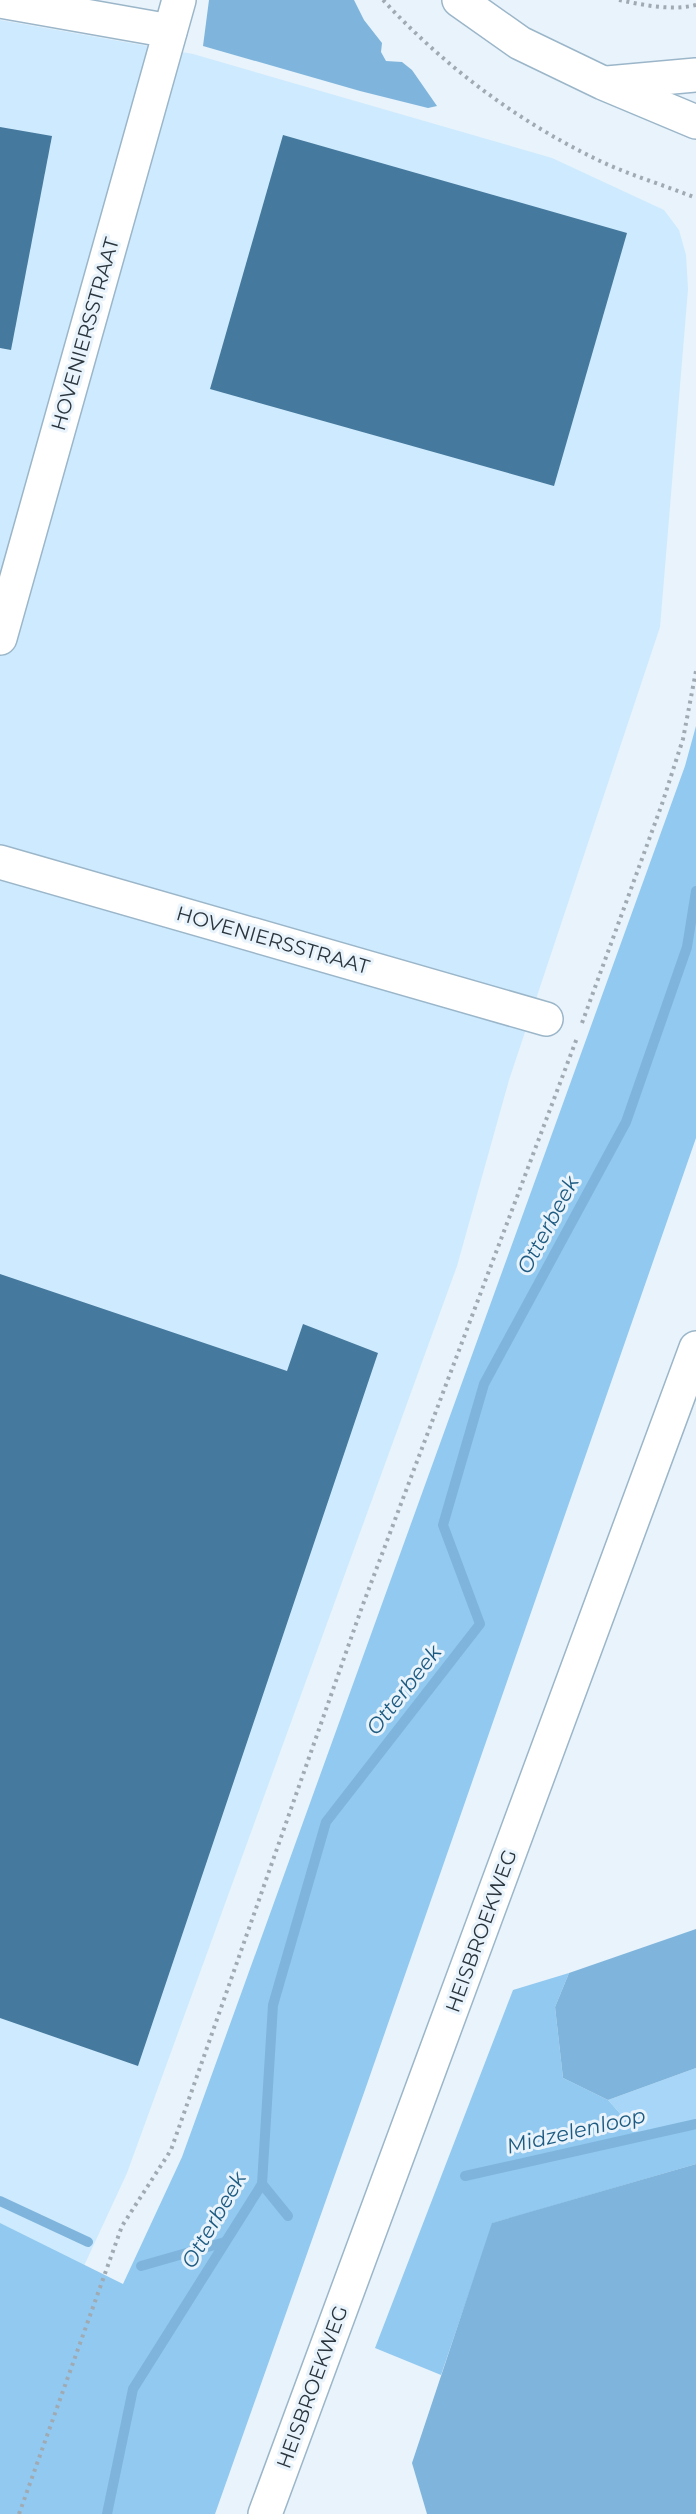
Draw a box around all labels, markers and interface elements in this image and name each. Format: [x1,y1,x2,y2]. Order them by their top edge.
street label: HOVENIERSSTRAAT [46,234,124,433]
street label: HOVENIERSSTRAAT [174,901,373,979]
water label: Otterbeek [511,1170,584,1278]
water label: Otterbeek [361,1639,447,1740]
street label: HEISBROEKWEG [440,1846,522,2016]
water label: Midzelenloop [504,2102,648,2159]
water label: Otterbeek [176,2166,252,2272]
street label: HEISBROEKWEG [271,2302,353,2472]

